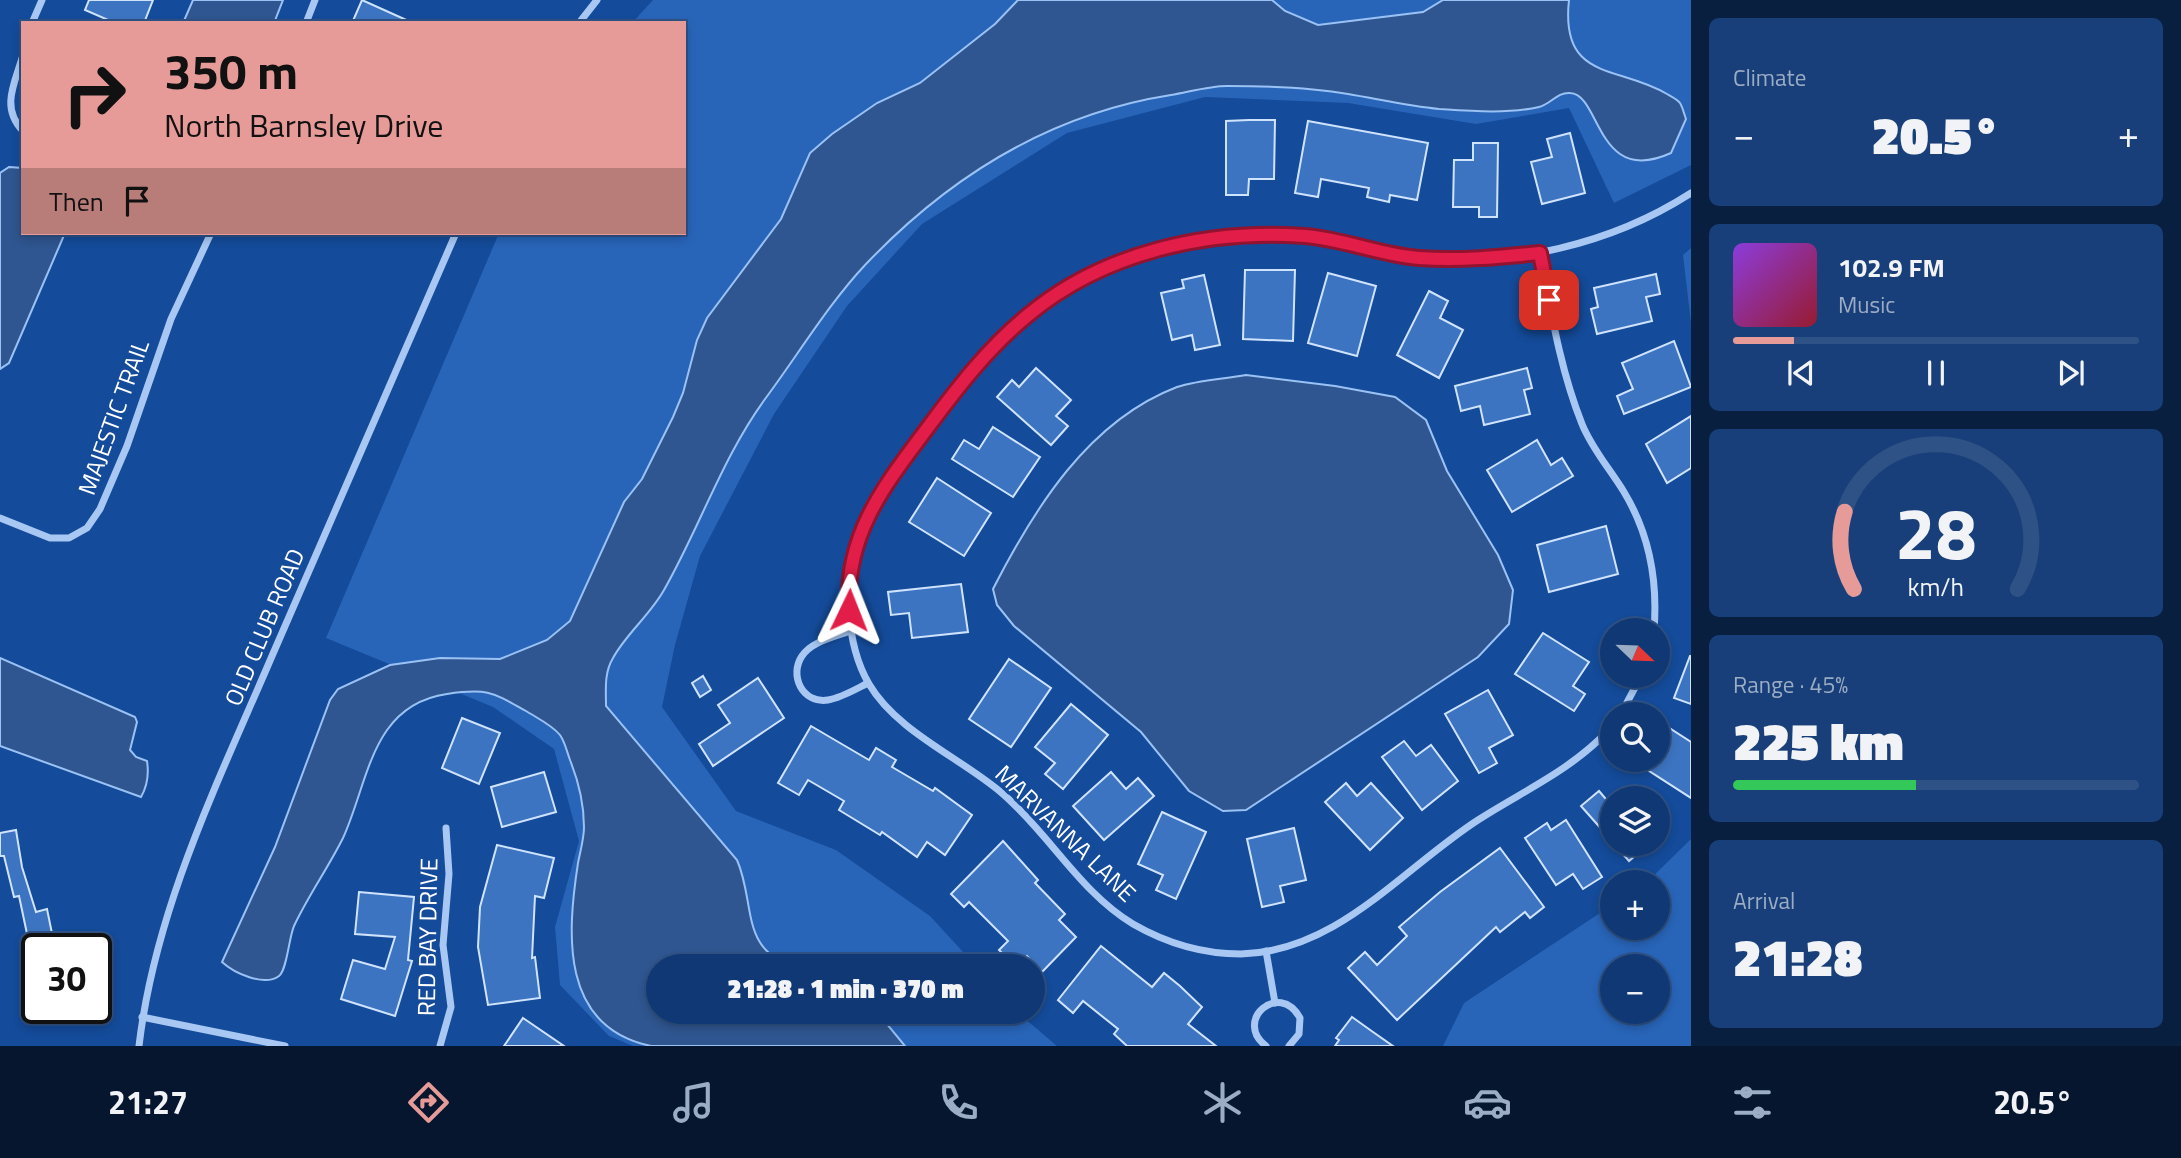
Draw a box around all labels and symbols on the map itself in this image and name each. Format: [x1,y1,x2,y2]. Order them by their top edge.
pin [1519,270,1579,330]
street label: MAJESTIC TRAIL [68,334,158,500]
street label: OLD CLUB ROAD [215,543,313,711]
position arrow [812,573,886,647]
north arrow [1600,618,1670,688]
street label: MARVANNA LANE [987,756,1145,910]
street label: RED BAY DRIVE [408,858,446,1016]
speed limit sign: 30 [21,933,112,1024]

